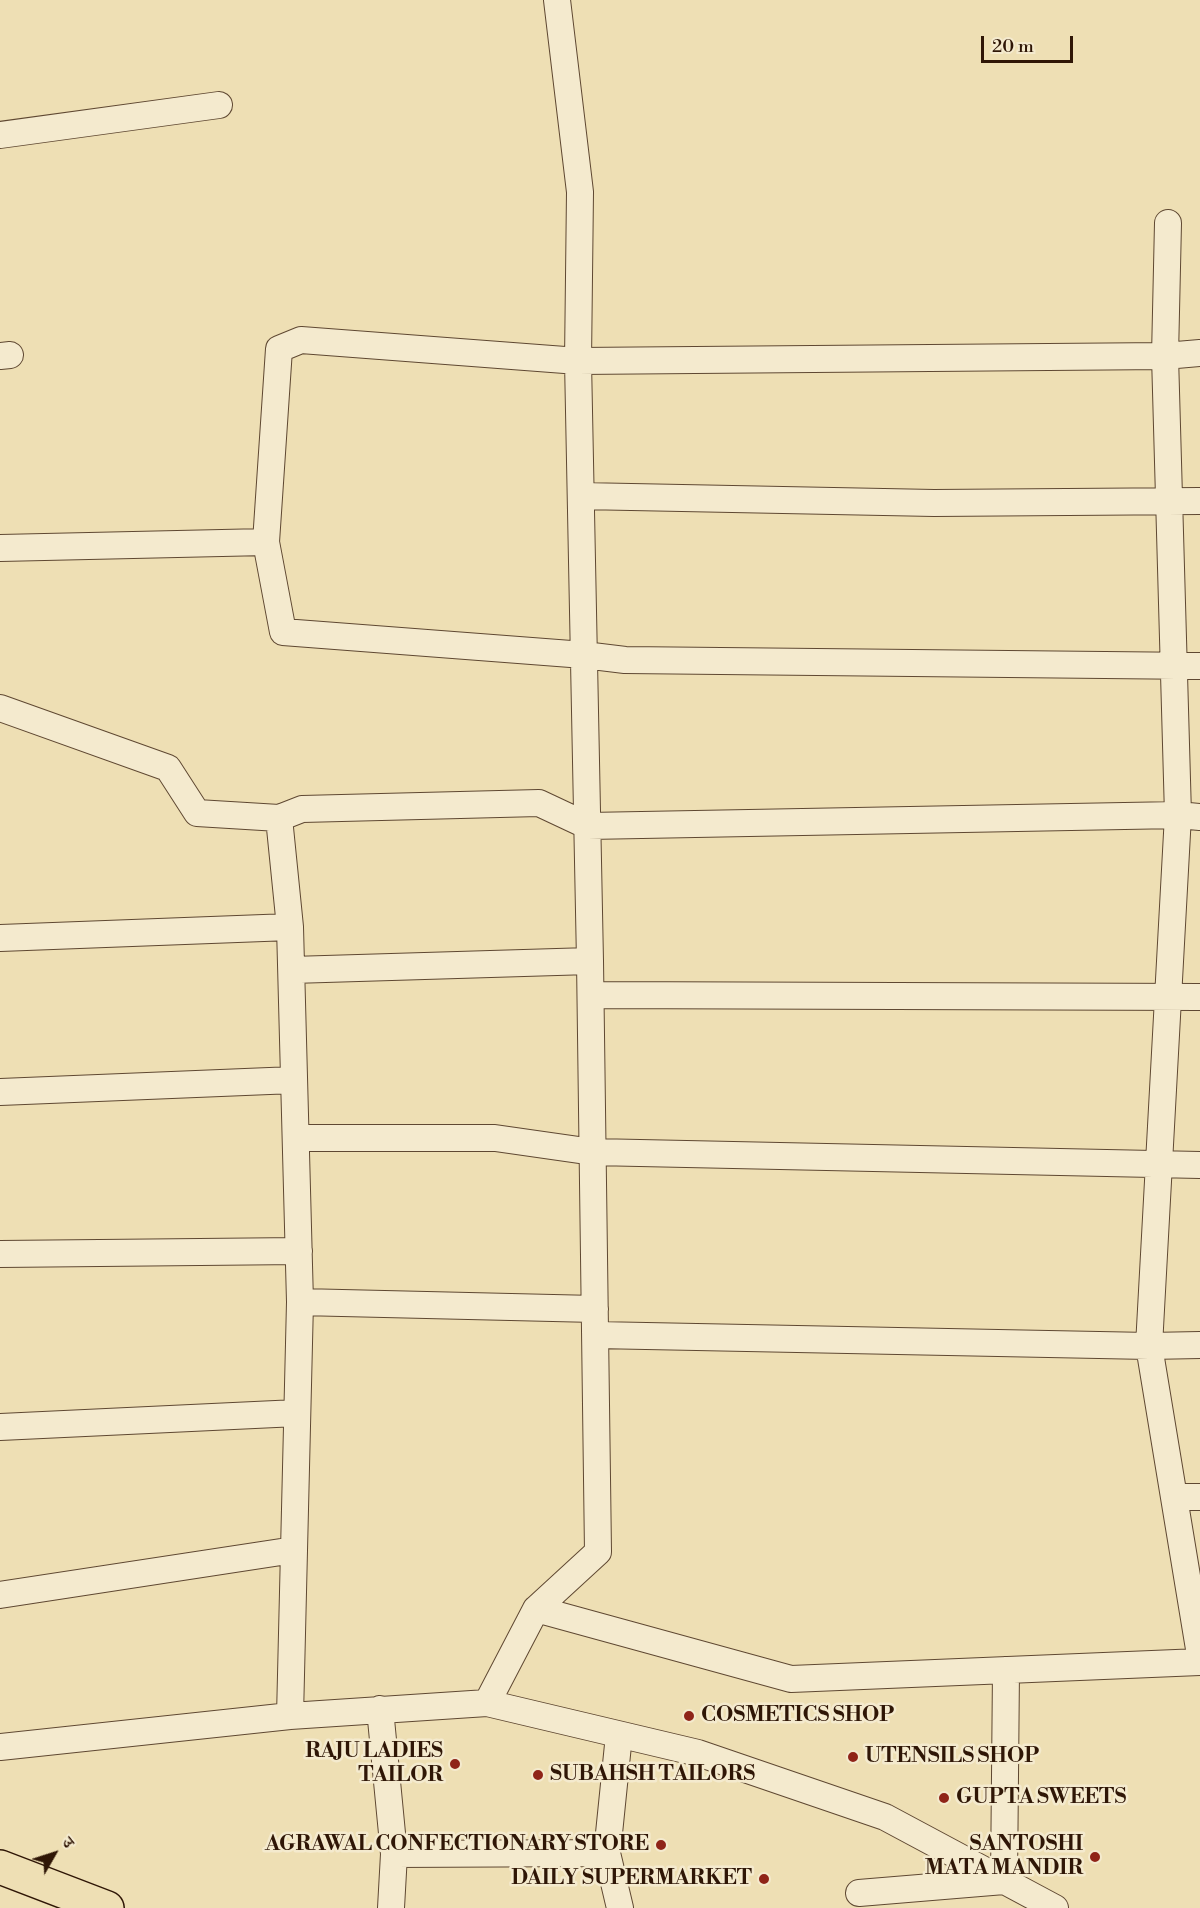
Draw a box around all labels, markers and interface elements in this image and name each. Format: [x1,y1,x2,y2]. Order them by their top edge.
scale bar [984,24,1076,62]
text: 20 m [992,35,1034,58]
place label: COSMETICS SHOP [701,1703,894,1729]
marker: COSMETICS SHOP [682,1709,696,1723]
place label: RAJU LADIES TAILOR [305,1739,443,1789]
place label: UTENSILS SHOP [865,1744,1039,1770]
marker: UTENSILS SHOP [846,1750,860,1764]
marker: RAJU LADIES TAILOR [448,1757,462,1771]
place label: SUBAHSH TAILORS [550,1762,755,1788]
marker: SUBAHSH TAILORS [531,1768,545,1782]
place label: GUPTA SWEETS [956,1785,1127,1811]
marker: GUPTA SWEETS [937,1791,951,1805]
north arrow [24,1824,84,1884]
place label: AGRAWAL CONFECTIONARY STORE [265,1832,649,1858]
place label: SANTOSHI MATA MANDIR [925,1832,1083,1882]
text: उ [58,1833,78,1852]
marker: AGRAWAL CONFECTIONARY STORE [654,1838,668,1852]
marker: SANTOSHI MATA MANDIR [1088,1850,1102,1864]
place label: DAILY SUPERMARKET [511,1866,752,1892]
marker: DAILY SUPERMARKET [757,1872,771,1886]

